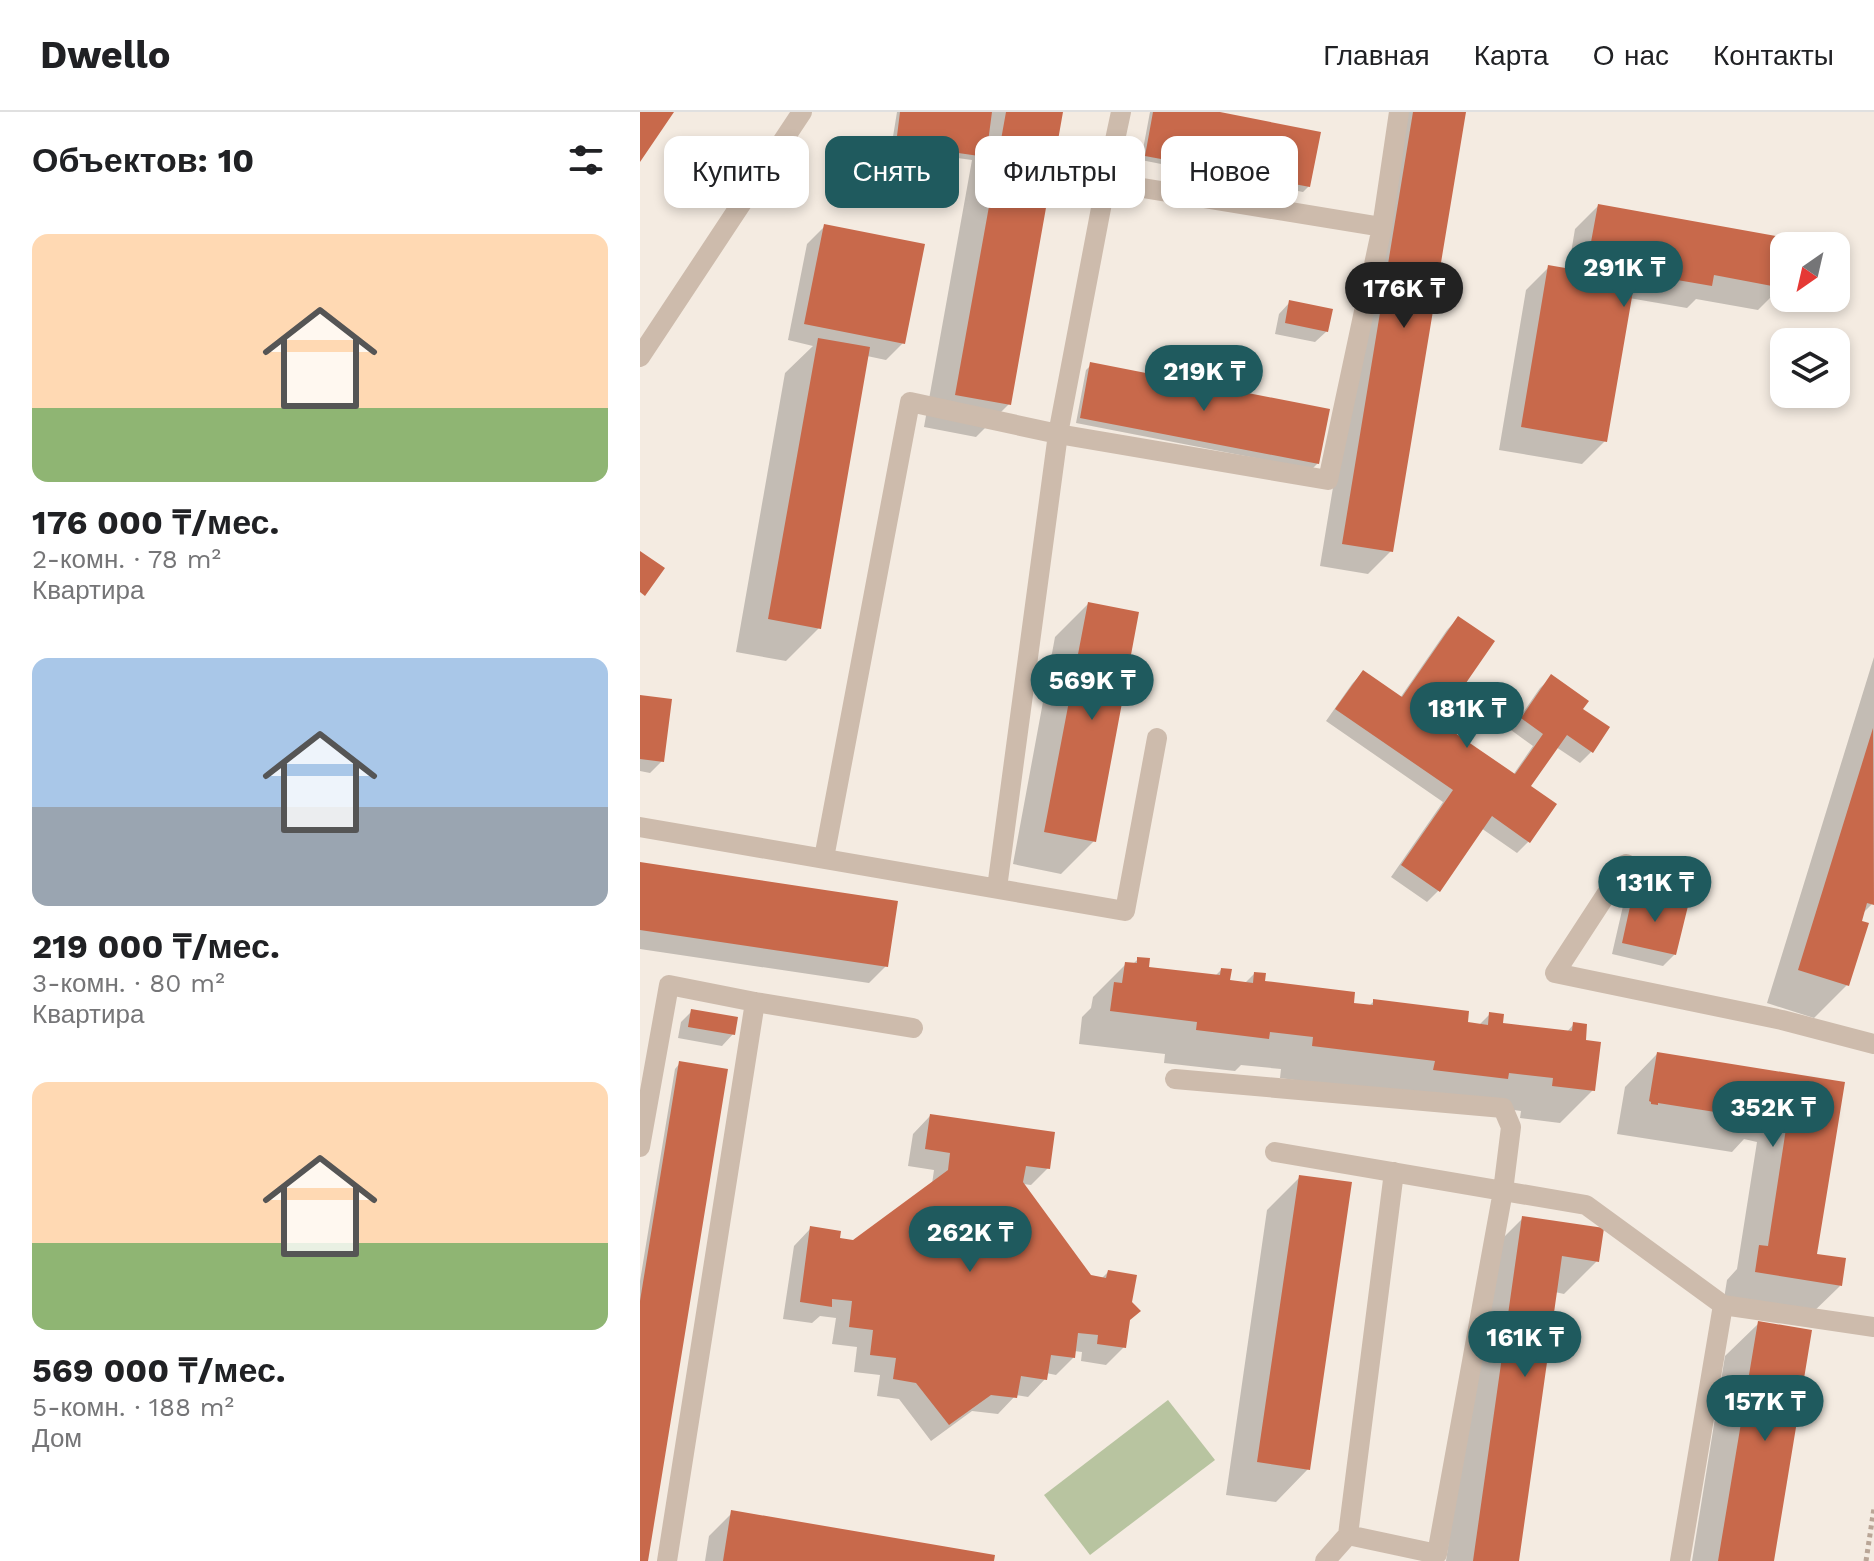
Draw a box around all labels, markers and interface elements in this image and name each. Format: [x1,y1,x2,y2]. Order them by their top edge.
text: Dwello [40,33,170,77]
text: Главная [1323,39,1430,72]
text: Карта [1474,39,1549,72]
text: О нас [1593,39,1669,72]
text: Контакты [1713,39,1834,72]
chip: Купить [664,136,809,208]
chip: Снять [825,136,959,208]
chip: Фильтры [975,136,1145,208]
chip: Новое [1161,136,1298,208]
icon: filters [564,138,608,182]
text: Объектов: 10 [32,140,254,180]
north arrow [1770,232,1850,312]
map controls [1770,232,1850,408]
pin: 291K ₸ [1559,241,1689,309]
text: 291K ₸ [1583,252,1665,282]
pin: 176K ₸ [1339,262,1469,330]
text: 176K ₸ [1363,273,1445,303]
icon: home [248,286,392,430]
button: layers [1770,328,1850,408]
pin: 219K ₸ [1139,345,1269,413]
text: 219K ₸ [1163,356,1245,386]
text: 176 000 ₸/мес. [32,502,279,542]
text: 2-комн. · 78 m² [32,544,221,574]
text: Квартира [32,575,144,605]
pin: 569K ₸ [1027,654,1157,722]
text: 569K ₸ [1049,665,1135,695]
pin: 181K ₸ [1402,682,1532,750]
text: 181K ₸ [1428,693,1506,723]
icon: home [248,710,392,854]
pin: 131K ₸ [1590,856,1720,924]
text: 131K ₸ [1616,867,1694,897]
text: 219 000 ₸/мес. [32,926,280,966]
text: 3-комн. · 80 m² [32,968,225,998]
text: Квартира [32,999,144,1029]
pin: 352K ₸ [1708,1081,1838,1149]
text: 352K ₸ [1730,1092,1816,1122]
icon: home [248,1134,392,1278]
pin: 262K ₸ [905,1206,1035,1274]
text: 262K ₸ [927,1217,1013,1247]
pin: 161K ₸ [1460,1311,1590,1379]
text: 161K ₸ [1486,1322,1564,1352]
text: 569 000 ₸/мес. [32,1350,286,1390]
pin: 157K ₸ [1700,1375,1830,1443]
text: 157K ₸ [1725,1386,1805,1416]
text: 5-комн. · 188 m² [32,1392,234,1422]
text: Дом [32,1423,82,1453]

